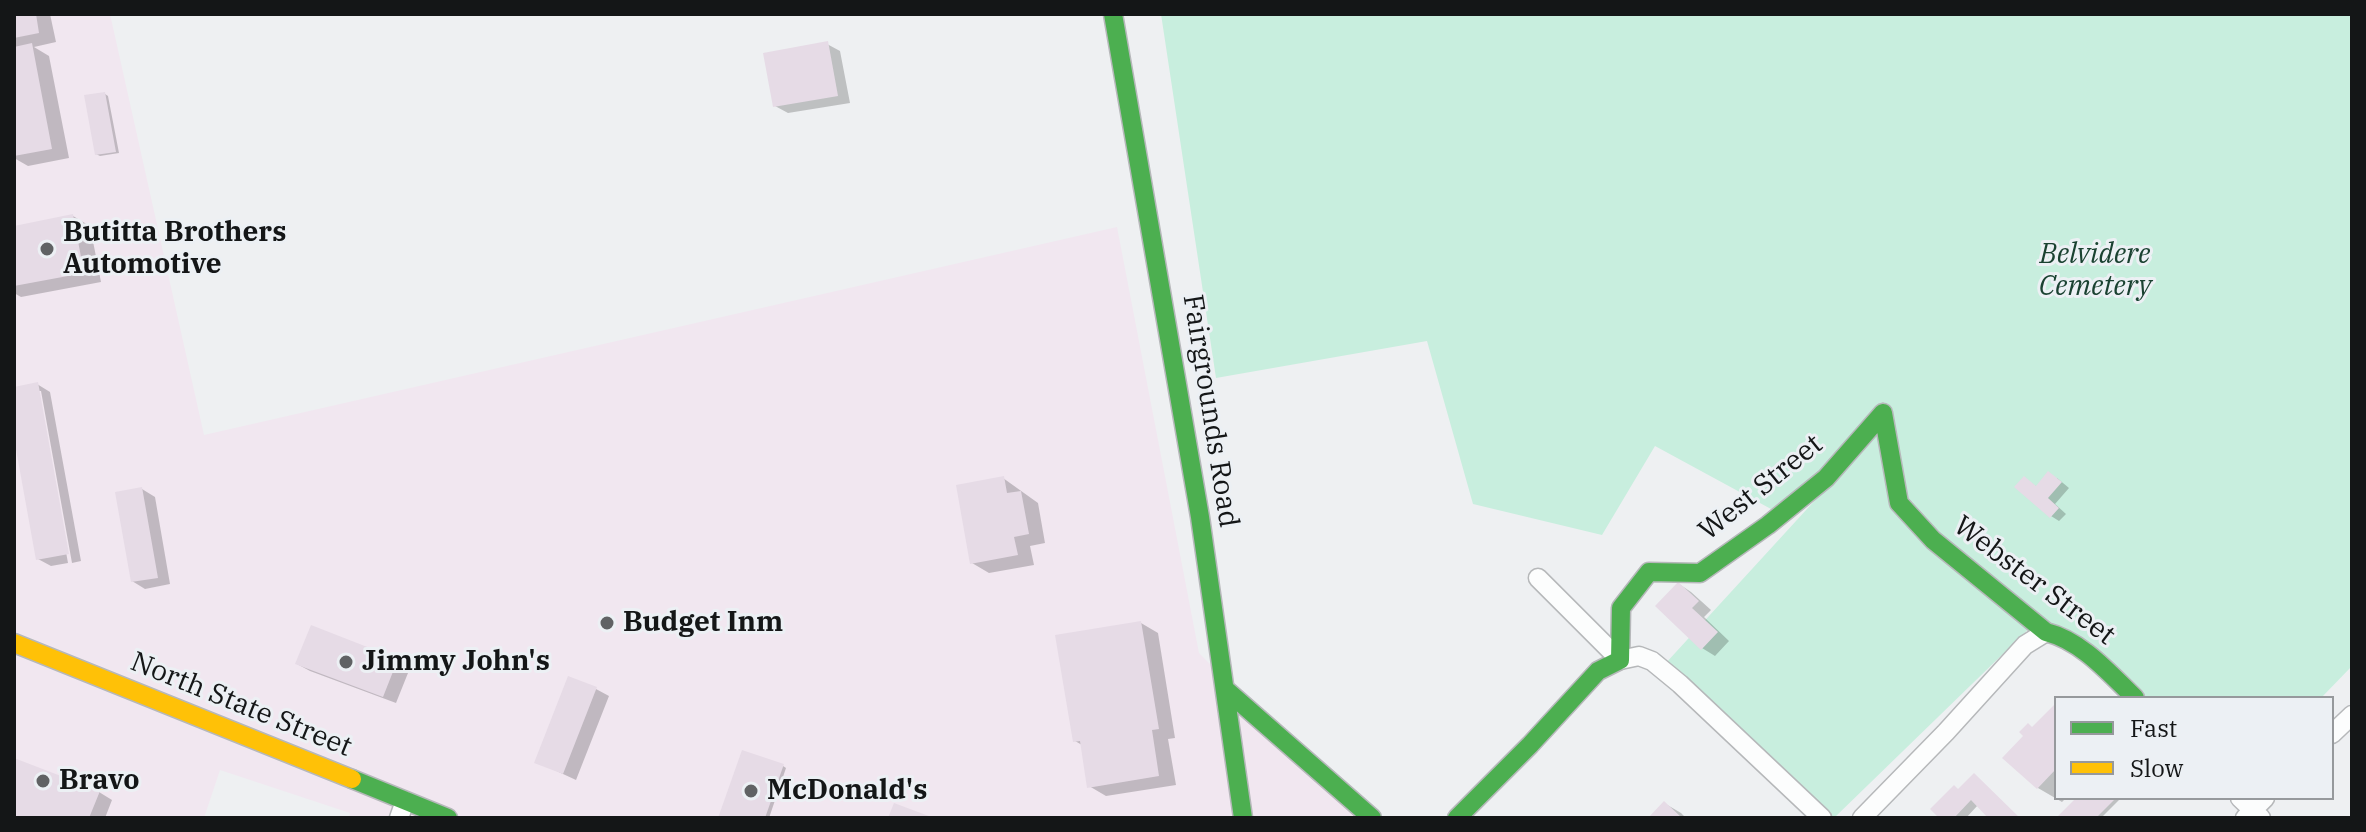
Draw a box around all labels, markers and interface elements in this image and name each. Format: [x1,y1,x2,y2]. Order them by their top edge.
place label: Butitta Brothers Automotive [63,216,286,282]
park label: Belvidere Cemetery [2039,238,2151,304]
marker: Butitta Brothers Automotive [38,240,56,258]
street label: Fairgrounds Road [1175,292,1245,530]
street label: West Street [1692,428,1830,548]
street label: Webster Street [1947,509,2121,653]
place label: Budget Inm [623,606,783,640]
marker: Budget Inm [598,614,616,632]
street label: North State Street [126,645,356,765]
place label: Jimmy John's [362,645,550,679]
marker: Jimmy John's [337,653,355,671]
legend [2054,696,2334,800]
text: Fast [2130,712,2177,744]
text: Slow [2130,752,2183,784]
place label: Bravo [59,764,140,798]
marker: Bravo [34,772,52,790]
place label: McDonald's [767,774,928,808]
marker: McDonald's [742,782,760,800]

